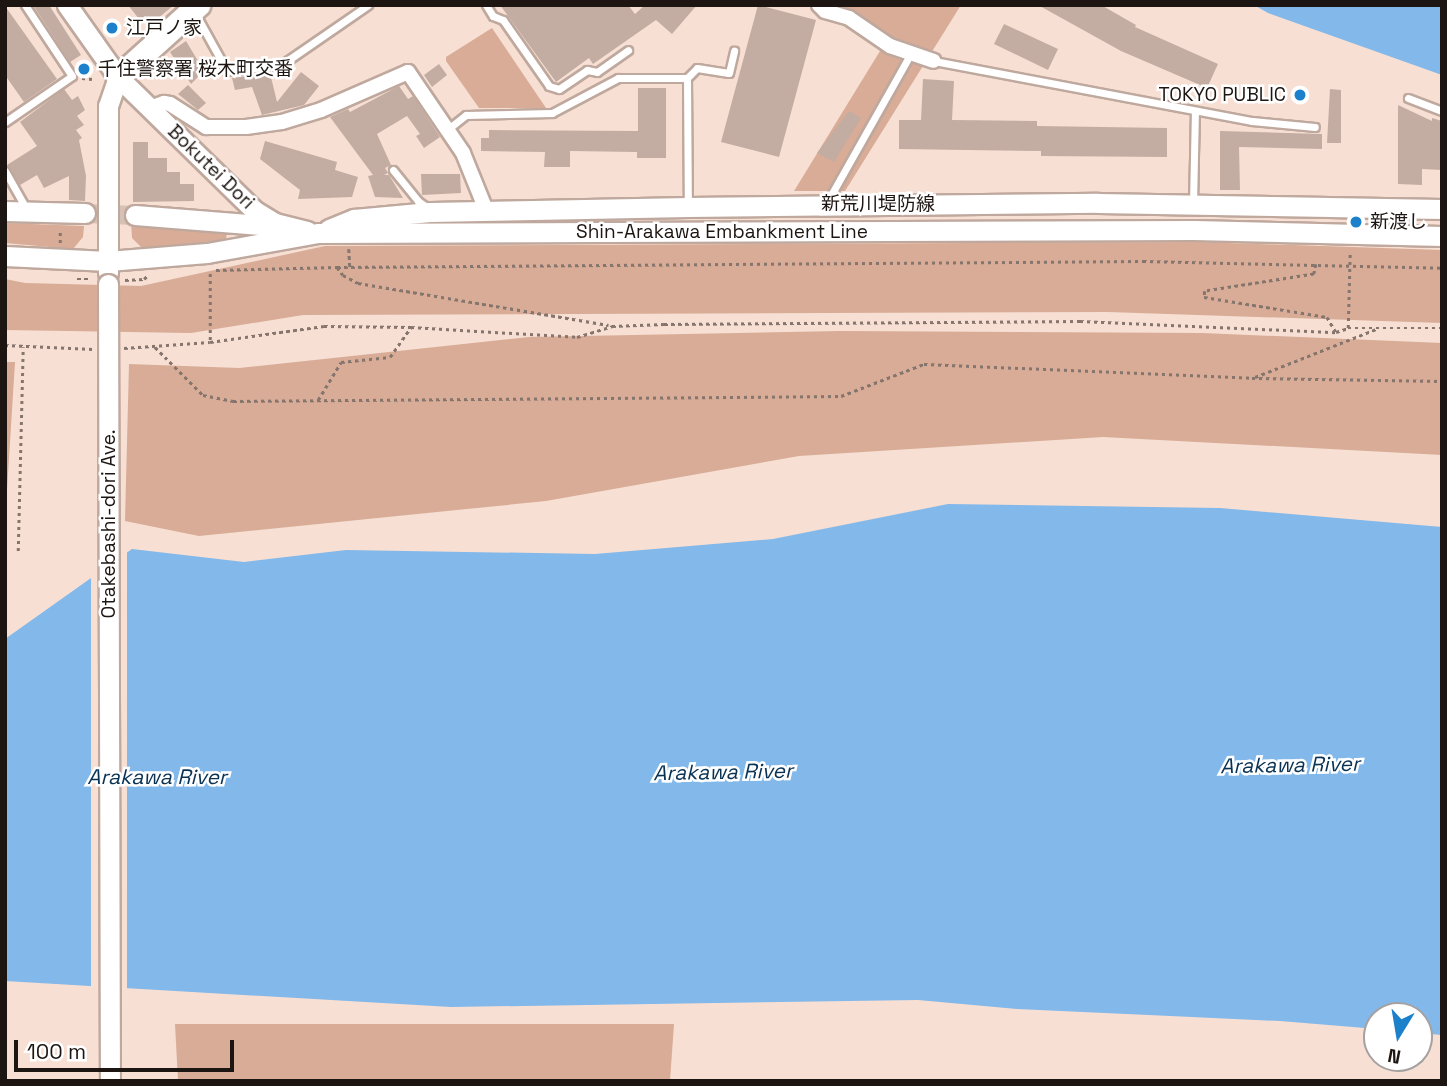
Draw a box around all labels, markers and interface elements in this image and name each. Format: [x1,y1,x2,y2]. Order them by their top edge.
place label: 江戸ノ家 [126,17,202,39]
marker: 江戸ノ家 [104,20,120,36]
place label: 千住警察署 桜木町交番 [98,58,293,80]
marker: 千住警察署 桜木町交番 [76,61,92,77]
place label: TOKYO PUBLIC [1159,84,1286,106]
marker: TOKYO PUBLIC [1292,87,1308,103]
street label: Bokutei Dori [163,120,259,214]
street label: 新荒川堤防線 [821,193,935,215]
place label: 新渡し [1370,211,1427,233]
marker: 新渡し [1348,214,1364,230]
street label: Shin-Arakawa Embankment Line [576,221,868,243]
street label: Otakebashi-dori Ave. [98,429,120,619]
water label: Arakawa River [1220,751,1360,779]
water label: Arakawa River [653,758,793,786]
water label: Arakawa River [87,764,227,790]
north arrow [1363,1002,1433,1072]
scale bar [18,1026,238,1070]
text: 100 m [27,1038,86,1065]
text: N [1386,1043,1403,1070]

